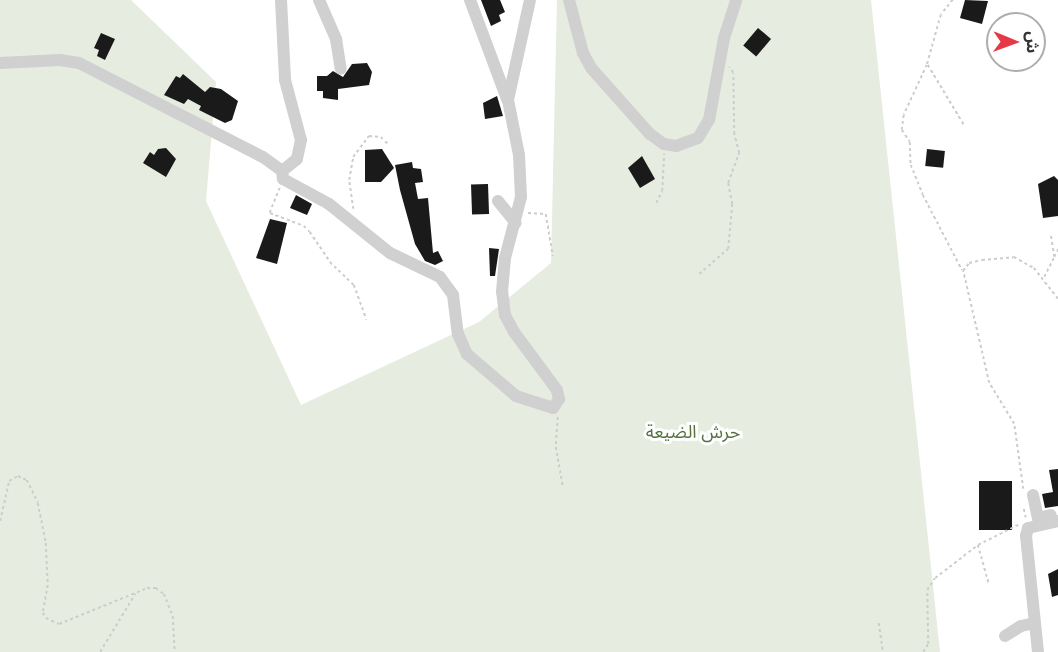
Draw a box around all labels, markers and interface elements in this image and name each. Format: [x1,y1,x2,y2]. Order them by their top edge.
north arrow [986,12,1046,72]
text: ش [1022,31,1042,53]
park label: حرش الضيعة [646,421,740,443]

